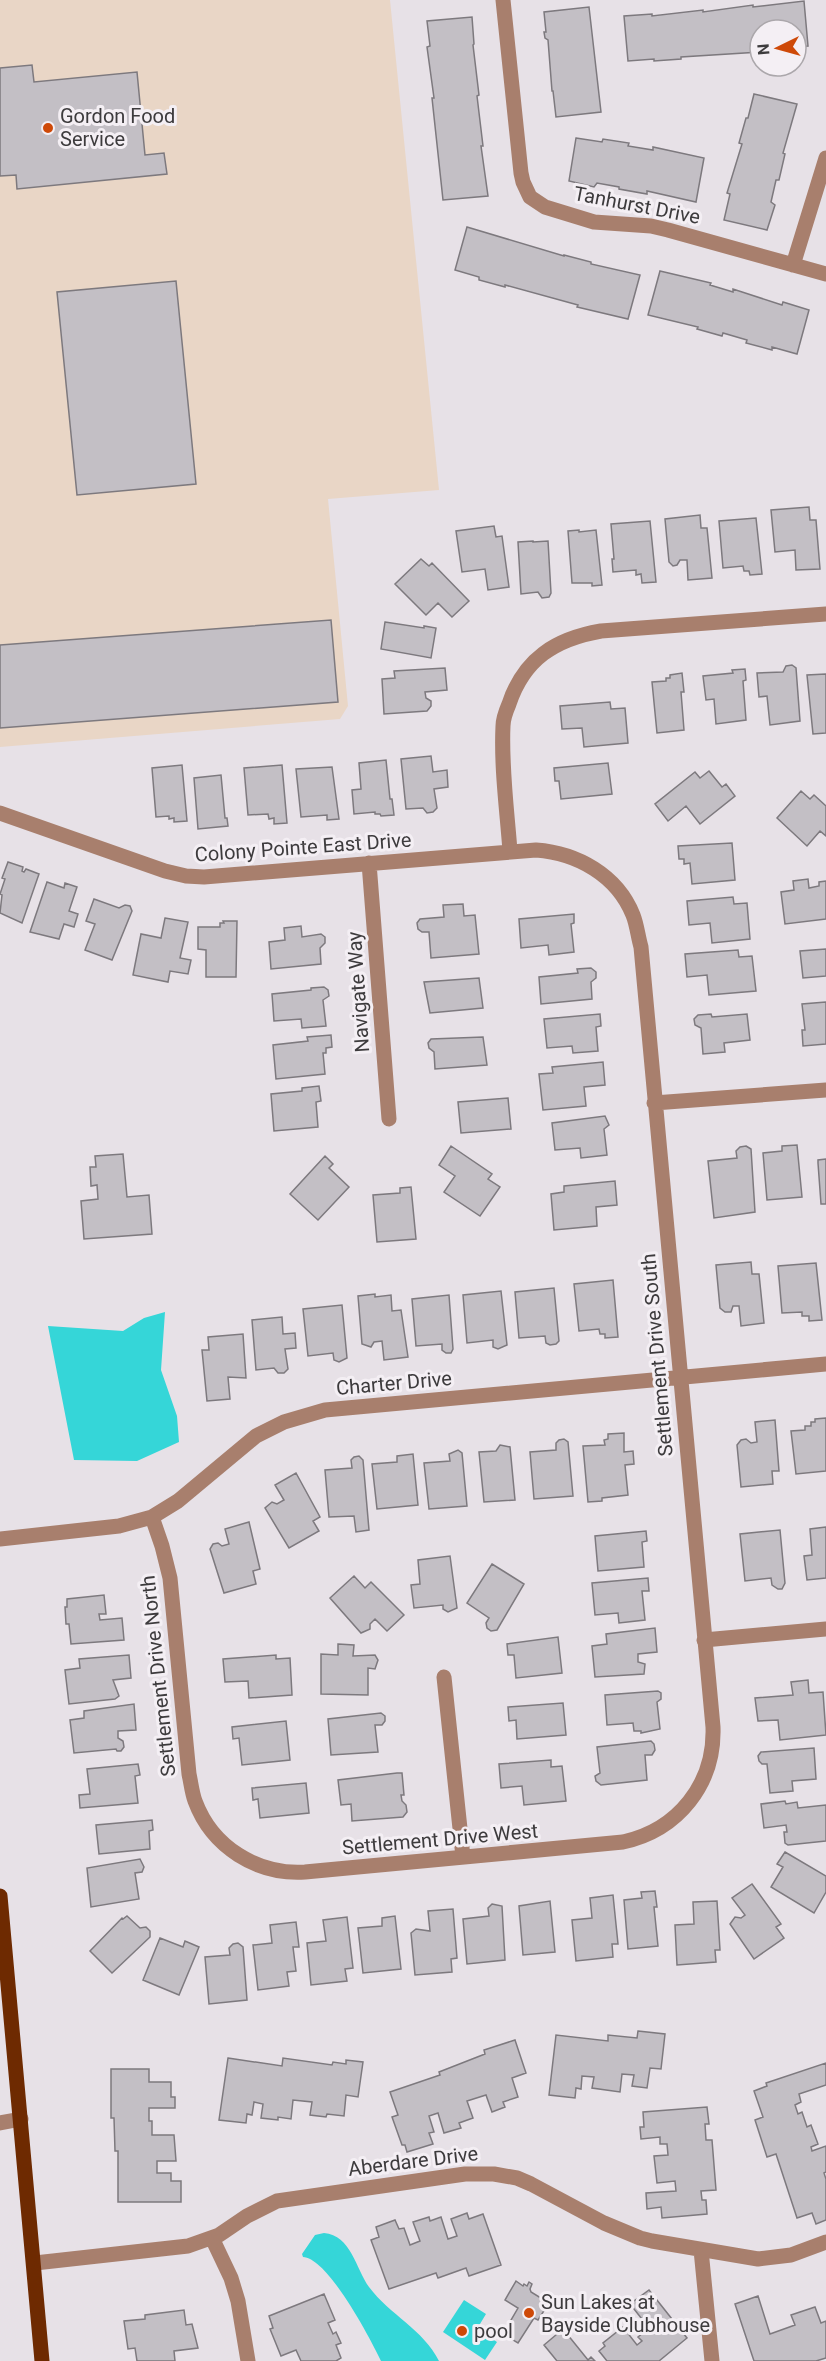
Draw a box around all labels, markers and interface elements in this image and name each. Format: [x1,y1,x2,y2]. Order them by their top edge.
north arrow [748,18,808,78]
text: N [754,43,774,56]
place label: Gordon Food Service [60,104,175,151]
marker: Gordon Food Service [41,121,55,135]
street label: Tanhurst Drive [572,181,702,229]
street label: Colony Pointe East Drive [194,827,412,867]
street label: Navigate Way [342,930,374,1053]
street label: Settlement Drive South [636,1253,678,1457]
street label: Charter Drive [335,1366,453,1400]
street label: Settlement Drive North [136,1574,180,1778]
street label: Settlement Drive West [341,1818,539,1860]
street label: Aberdare Drive [347,2141,479,2181]
place label: Sun Lakes at Bayside Clubhouse [541,2290,710,2337]
marker: Sun Lakes at Bayside Clubhouse [522,2306,536,2320]
place label: pool [474,2319,513,2343]
marker: pool [455,2324,469,2338]

